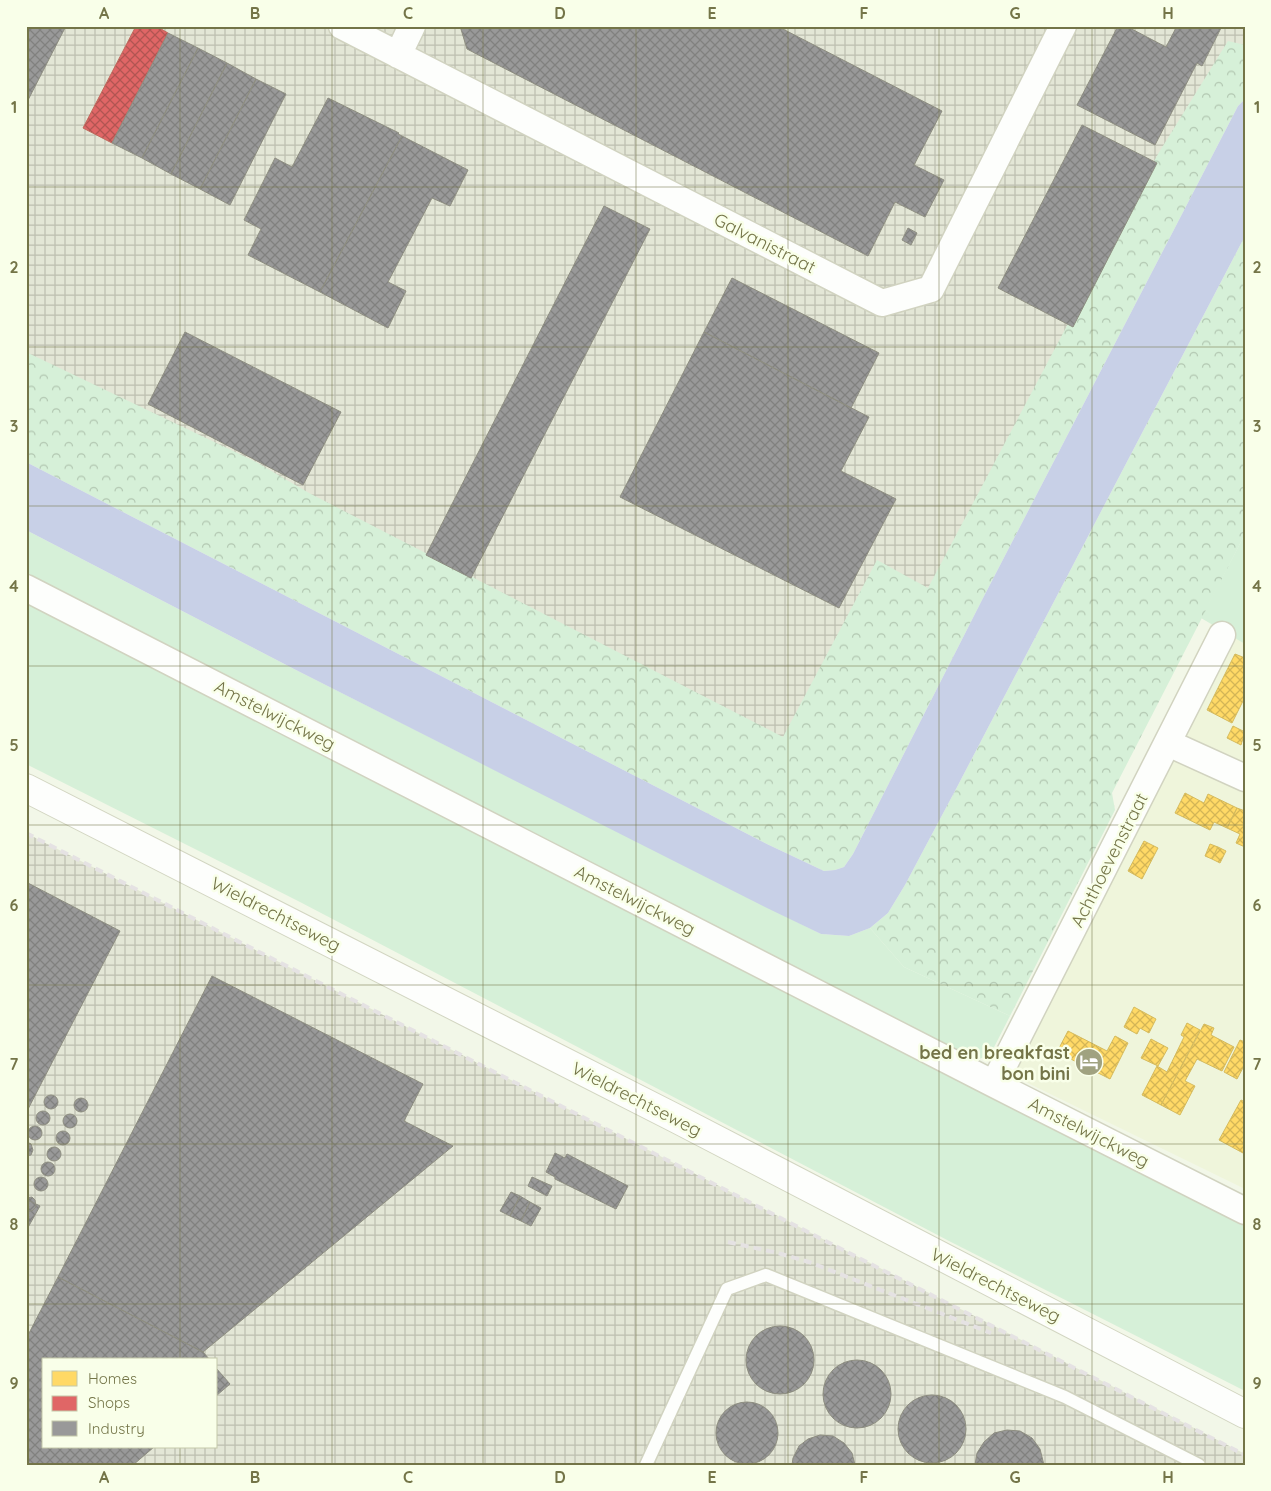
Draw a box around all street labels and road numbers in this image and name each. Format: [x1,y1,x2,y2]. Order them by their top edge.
street label: Galvanistraat [710,207,820,279]
street label: Amstelwijckweg [211,675,339,755]
street label: Achthoevenstraat [1065,789,1153,931]
street label: Amstelwijckweg [571,860,699,940]
street label: Wieldrechtseweg [207,871,345,957]
street label: Wieldrechtseweg [568,1056,706,1142]
street label: Amstelwijckweg [1025,1092,1153,1172]
street label: Wieldrechtseweg [927,1242,1065,1328]

